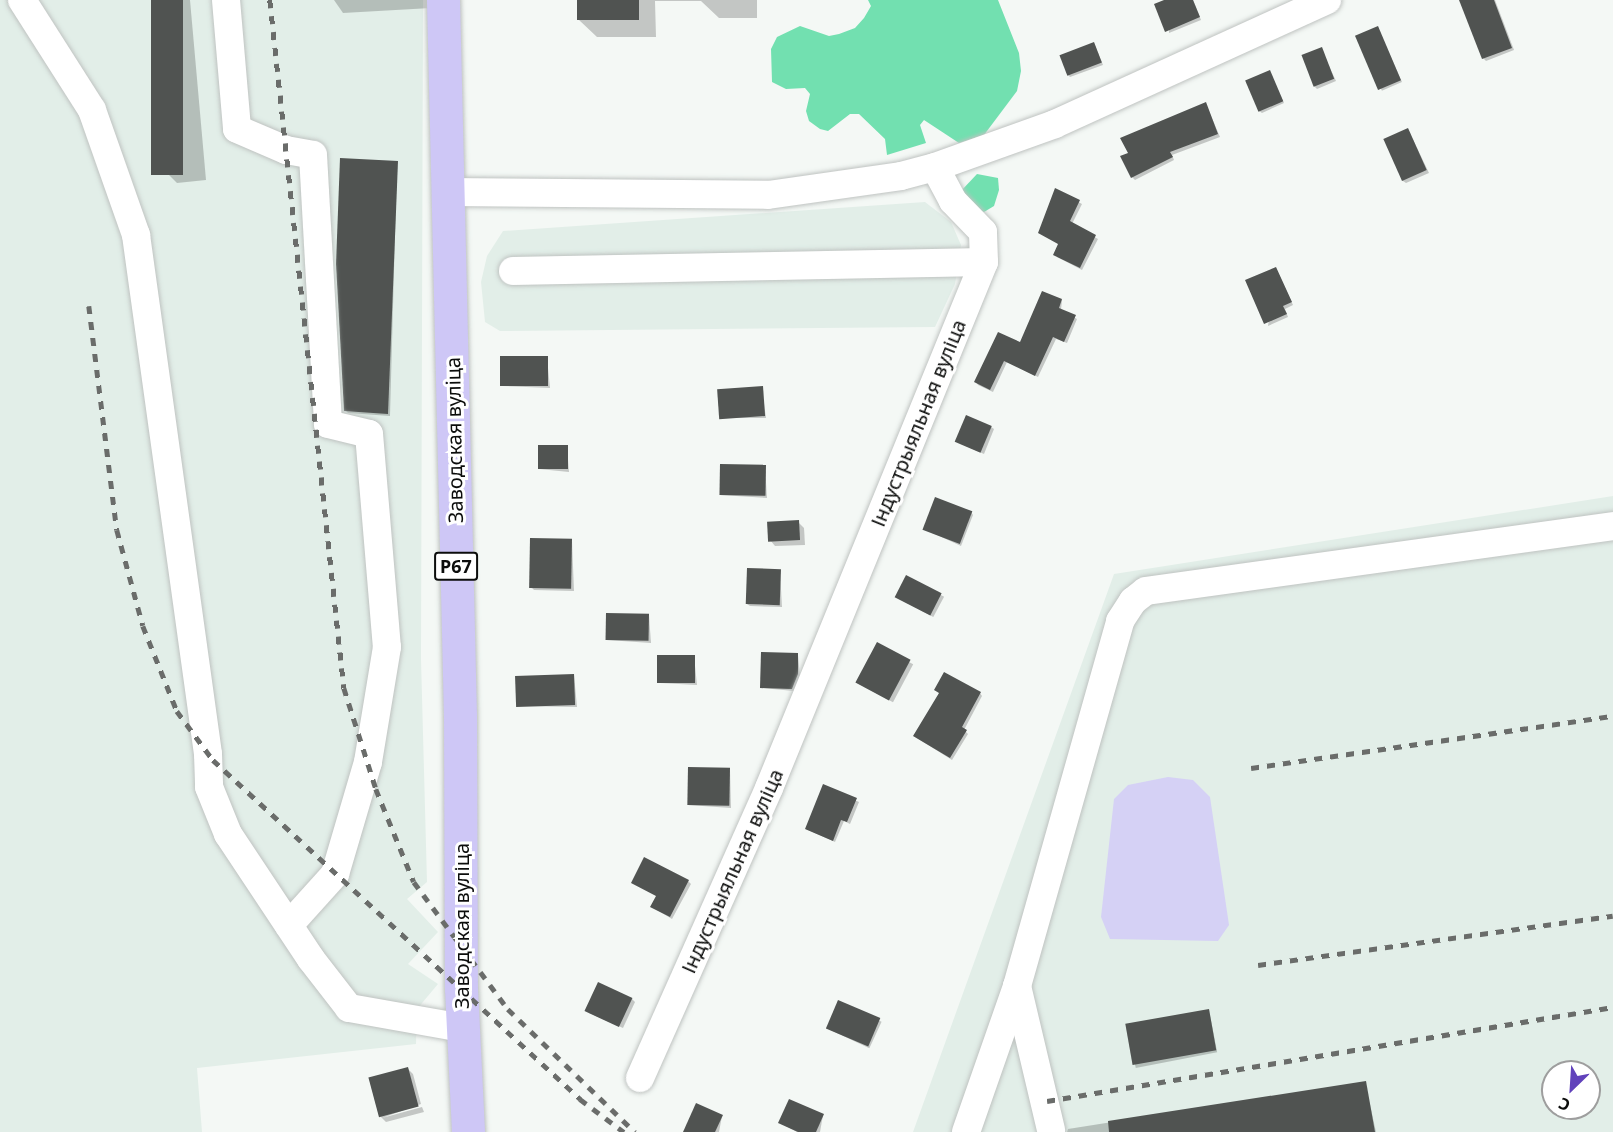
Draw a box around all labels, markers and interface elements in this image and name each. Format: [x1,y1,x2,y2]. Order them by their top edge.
street label: Індустрыяльная вуліца [865,316,971,530]
street label: Заводская вуліца [441,357,467,523]
road number: Р67 [434,551,478,581]
street label: Індустрыяльная вуліца [676,765,788,977]
street label: Заводская вуліца [449,843,473,1009]
north arrow [1541,1060,1601,1120]
text: С [1555,1092,1574,1117]

